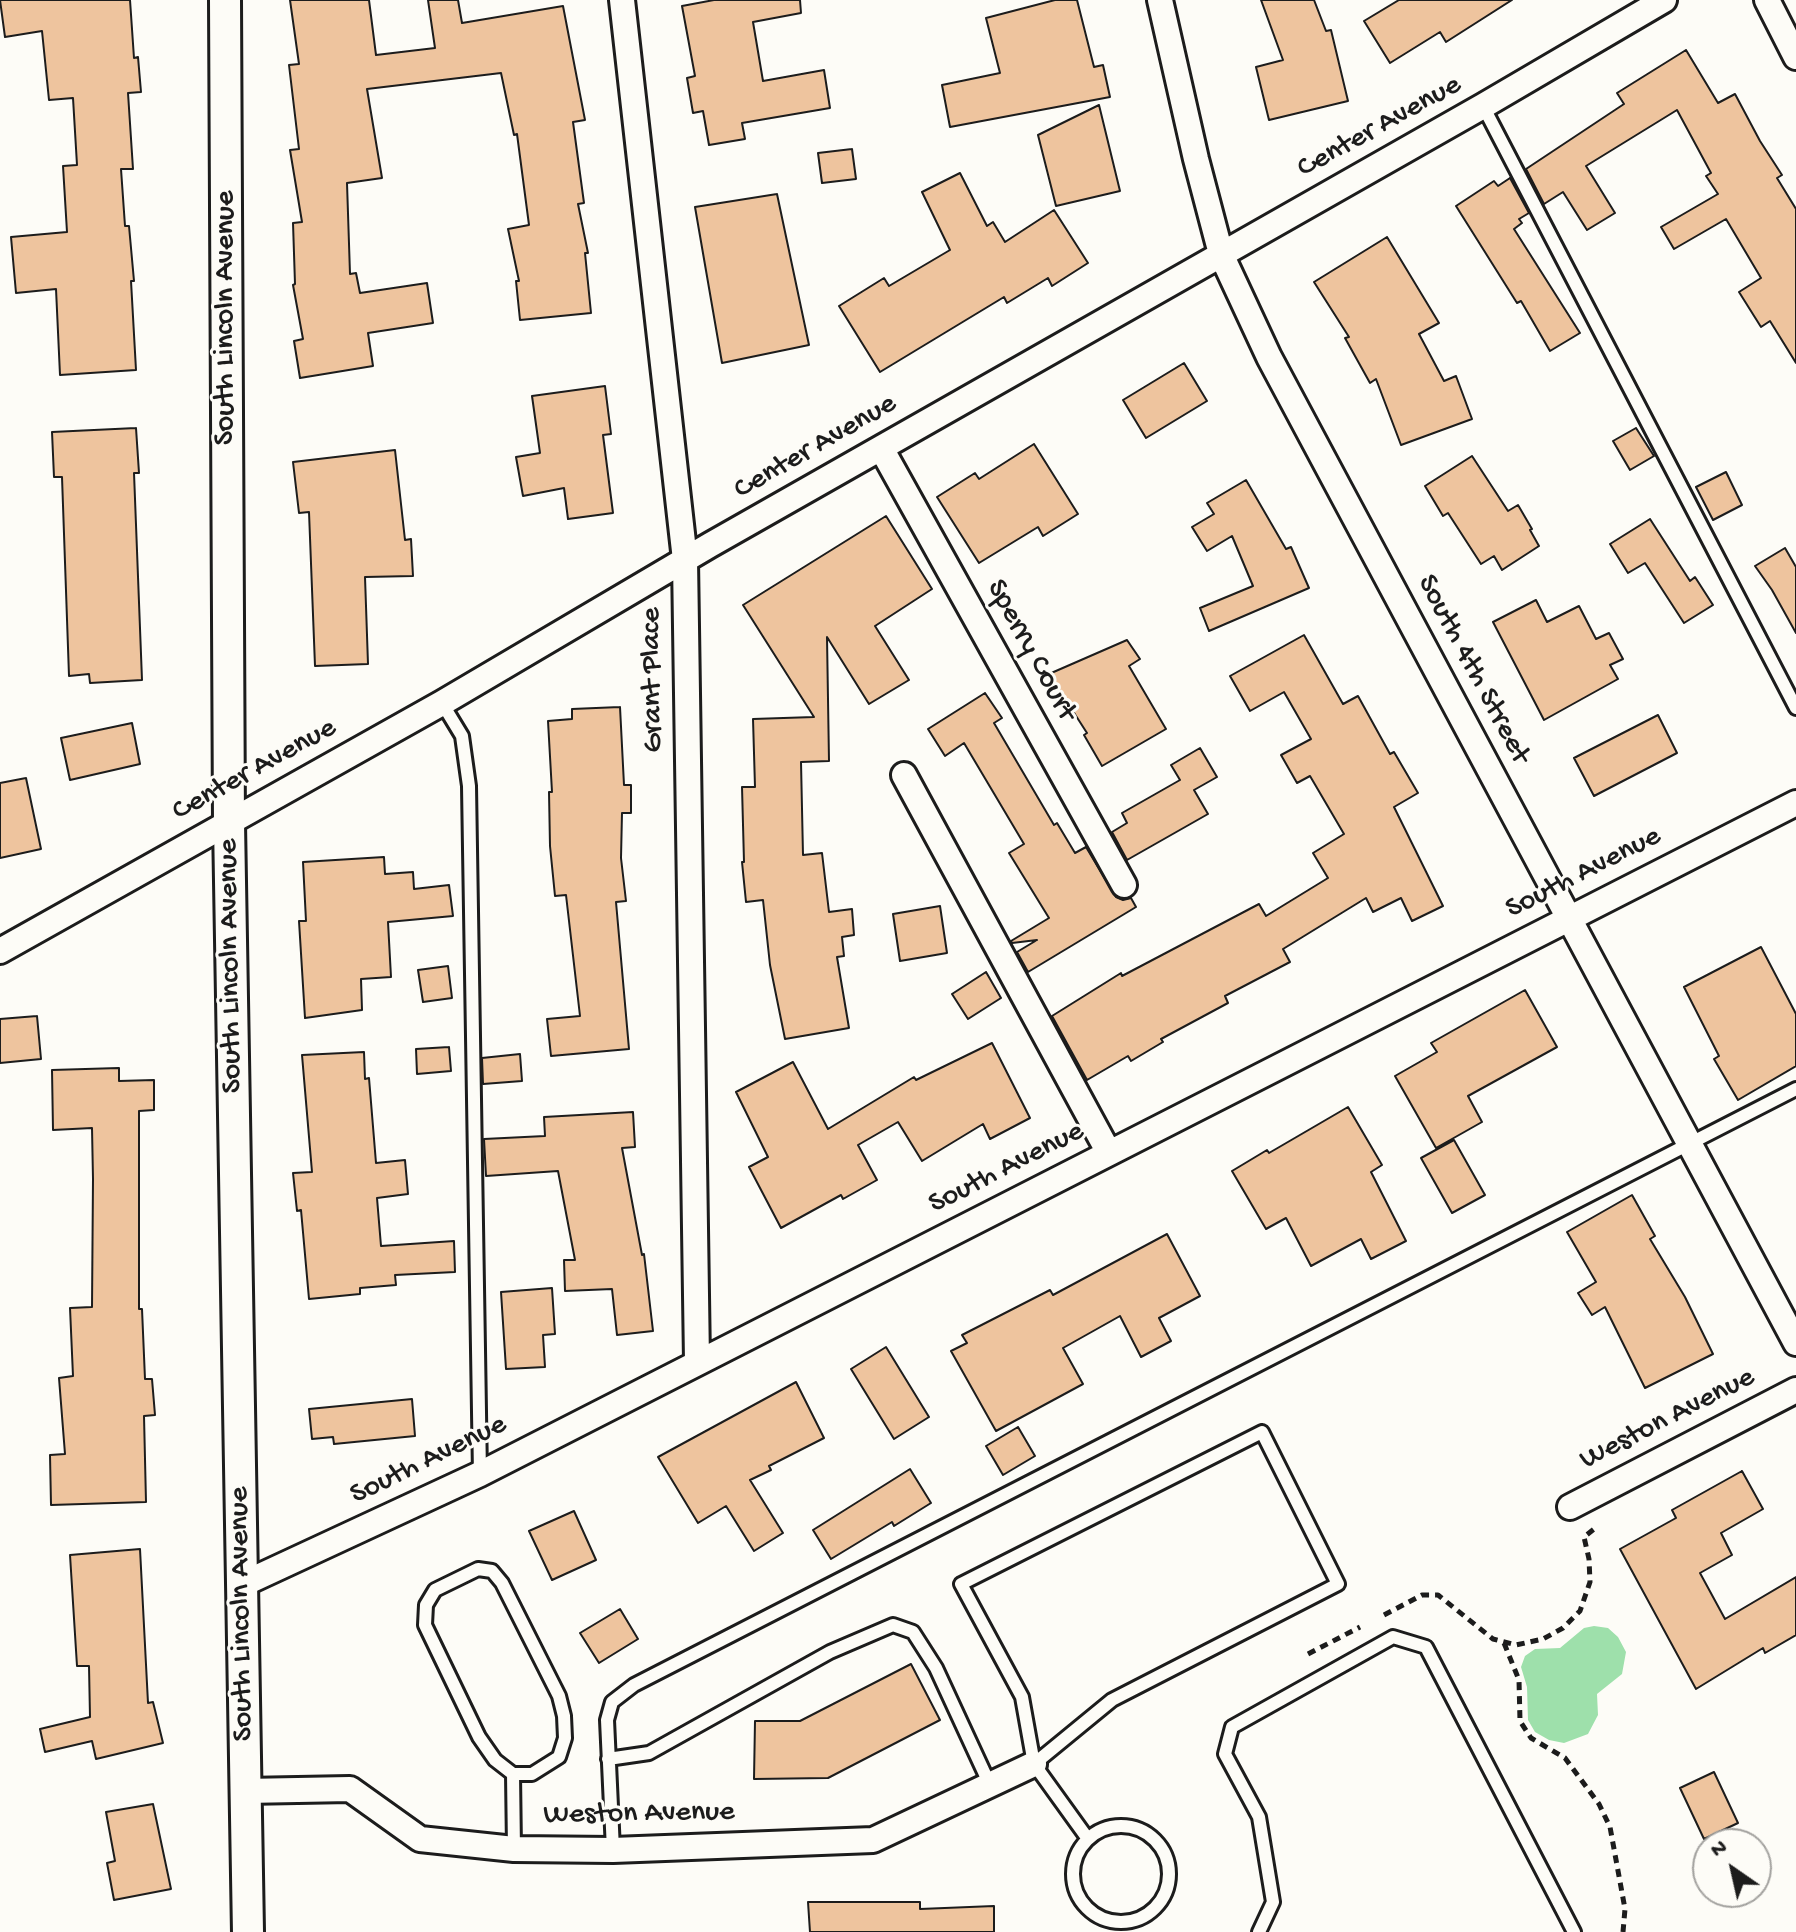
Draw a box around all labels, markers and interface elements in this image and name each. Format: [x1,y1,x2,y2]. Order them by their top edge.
street label: Center Avenue [1292,68,1468,188]
street label: South Lincoln Avenue [209,191,245,445]
street label: Center Avenue [728,387,904,509]
street label: South 4th Street [1407,569,1537,771]
street label: Sperry Court [976,574,1084,728]
street label: Grant Place [635,607,673,753]
street label: Center Avenue [167,711,343,831]
street label: South Avenue [1500,820,1668,928]
street label: South Lincoln Avenue [212,838,252,1094]
street label: South Avenue [923,1115,1091,1223]
street label: Weston Avenue [1575,1361,1761,1479]
street label: South Avenue [345,1408,513,1514]
street label: South Lincoln Avenue [223,1486,263,1742]
street label: Weston Avenue [543,1795,735,1835]
north arrow [1692,1828,1772,1908]
text: N [1706,1835,1733,1865]

